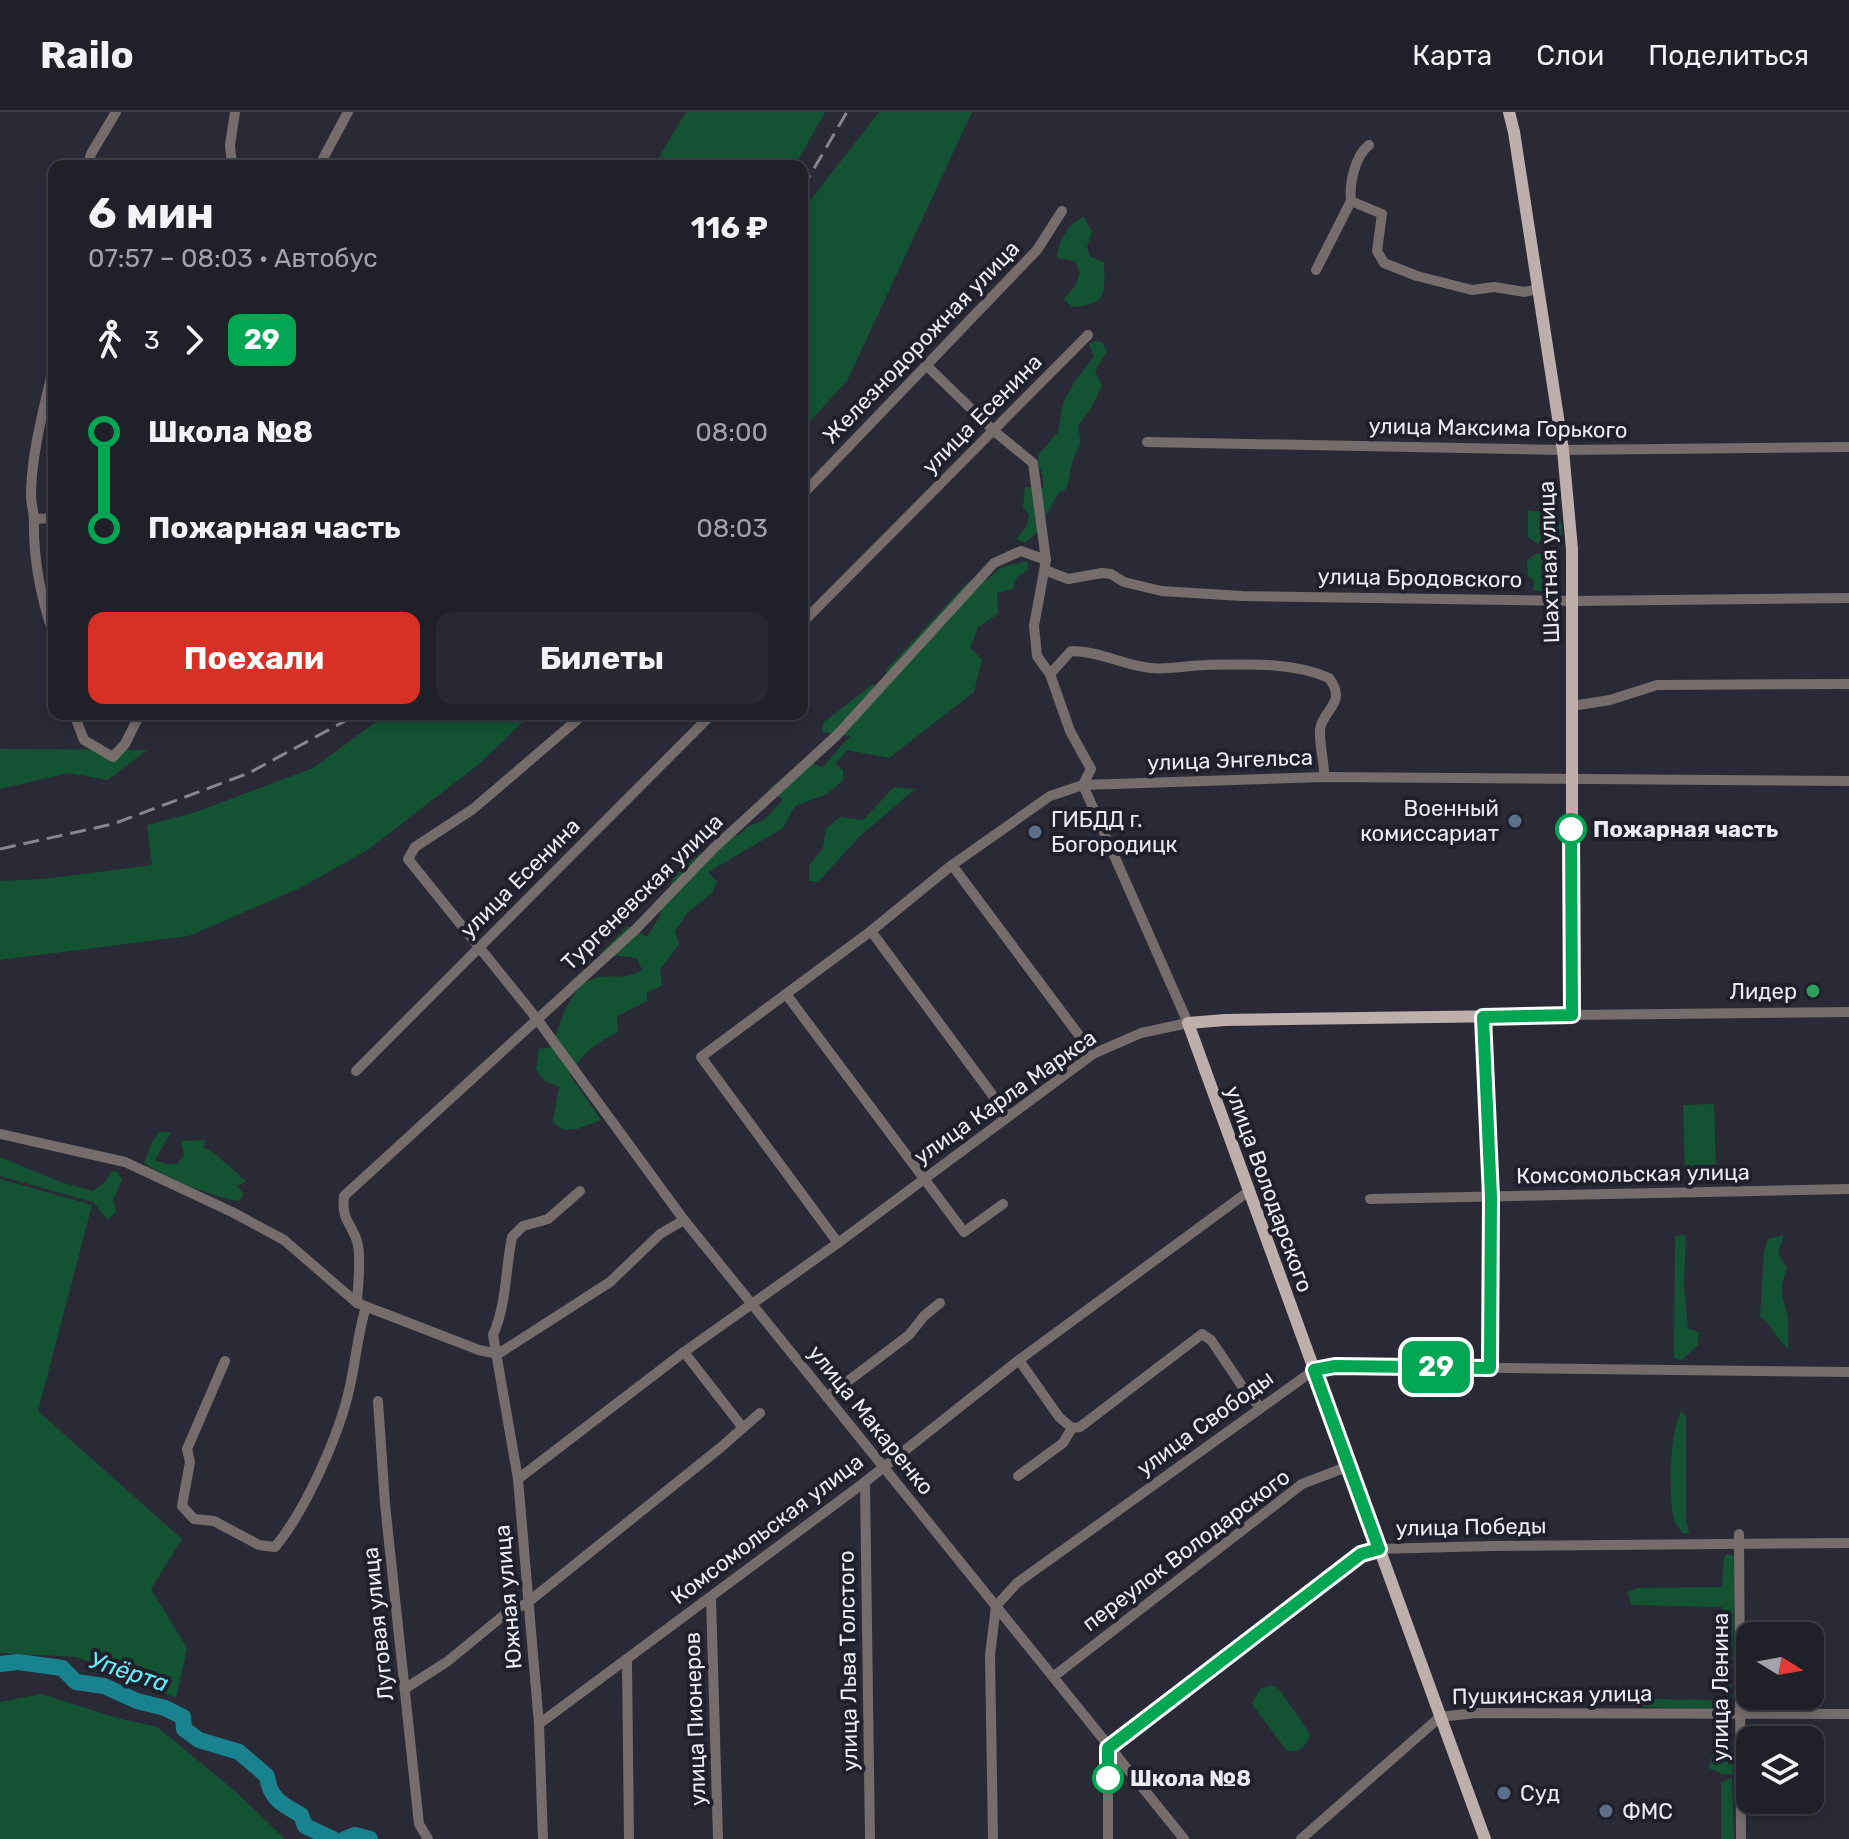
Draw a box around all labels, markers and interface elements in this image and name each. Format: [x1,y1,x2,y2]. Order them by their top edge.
text: Railo [40,32,134,78]
text: Карта [1412,39,1492,72]
text: Слои [1536,39,1604,72]
text: Поделиться [1648,39,1809,72]
text: 6 мин [88,187,214,239]
text: 116 ₽ [691,210,768,246]
street label: Железнодорожная улица [817,235,1025,449]
text: 07:57 – 08:03 · Автобус [88,243,378,274]
icon: walk [88,318,132,362]
icon: forward [172,318,216,362]
text: 29 [244,323,280,356]
text: 3 [144,325,160,356]
street label: улица Есенина [916,348,1048,480]
street label: улица Максима Горького [1368,412,1628,444]
text: Школа №8 [148,414,313,450]
text: 08:00 [695,417,768,448]
street label: Шахтная улица [1533,480,1565,644]
text: Пожарная часть [148,510,401,546]
text: 08:03 [696,513,768,544]
street label: улица Бродовского [1318,563,1522,593]
button: Поехали [88,612,420,704]
button: Билеты [436,612,768,704]
street label: улица Энгельса [1147,744,1313,776]
place label: Военный комиссариат [1360,795,1499,847]
place label: ГИБДД г. Богородицк [1051,806,1177,858]
street label: Тургеневская улица [556,808,728,976]
street label: улица Есенина [454,812,586,944]
marker: Военный комиссариат [1506,812,1524,830]
marker: Пожарная часть [1556,814,1586,844]
place label: Пожарная часть [1593,816,1778,843]
marker: ГИБДД г. Богородицк [1026,823,1044,841]
place label: Лидер [1729,978,1797,1005]
marker: Лидер [1804,982,1822,1000]
street label: улица Карла Маркса [909,1024,1101,1170]
street label: улица Володарского [1219,1082,1319,1296]
street label: Комсомольская улица [1516,1158,1750,1190]
street label: улица Макаренко [802,1340,940,1500]
line badge: 29 [1400,1341,1472,1393]
text: 29 [1418,1350,1454,1383]
street label: улица Свободы [1131,1364,1279,1482]
street label: Комсомольская улица [666,1448,868,1610]
street label: переулок Володарского [1077,1463,1295,1637]
street label: улица Победы [1395,1512,1547,1542]
street label: Южная улица [488,1524,528,1670]
street label: Луговая улица [356,1546,400,1702]
street label: улица Льва Толстого [833,1550,863,1772]
street label: улица Ленина [1707,1613,1734,1761]
north arrow [1736,1622,1824,1710]
map controls [1736,1622,1824,1814]
street label: улица Пионеров [678,1631,712,1807]
water label: Упёрта [86,1646,172,1698]
street label: Пушкинская улица [1452,1680,1652,1710]
button: layers [1736,1726,1824,1814]
marker: Школа №8 [1093,1763,1123,1793]
place label: Школа №8 [1130,1765,1251,1792]
place label: Суд [1520,1780,1560,1807]
marker: Суд [1495,1784,1513,1802]
place label: ФМС [1622,1798,1673,1825]
marker: ФМС [1597,1802,1615,1820]

